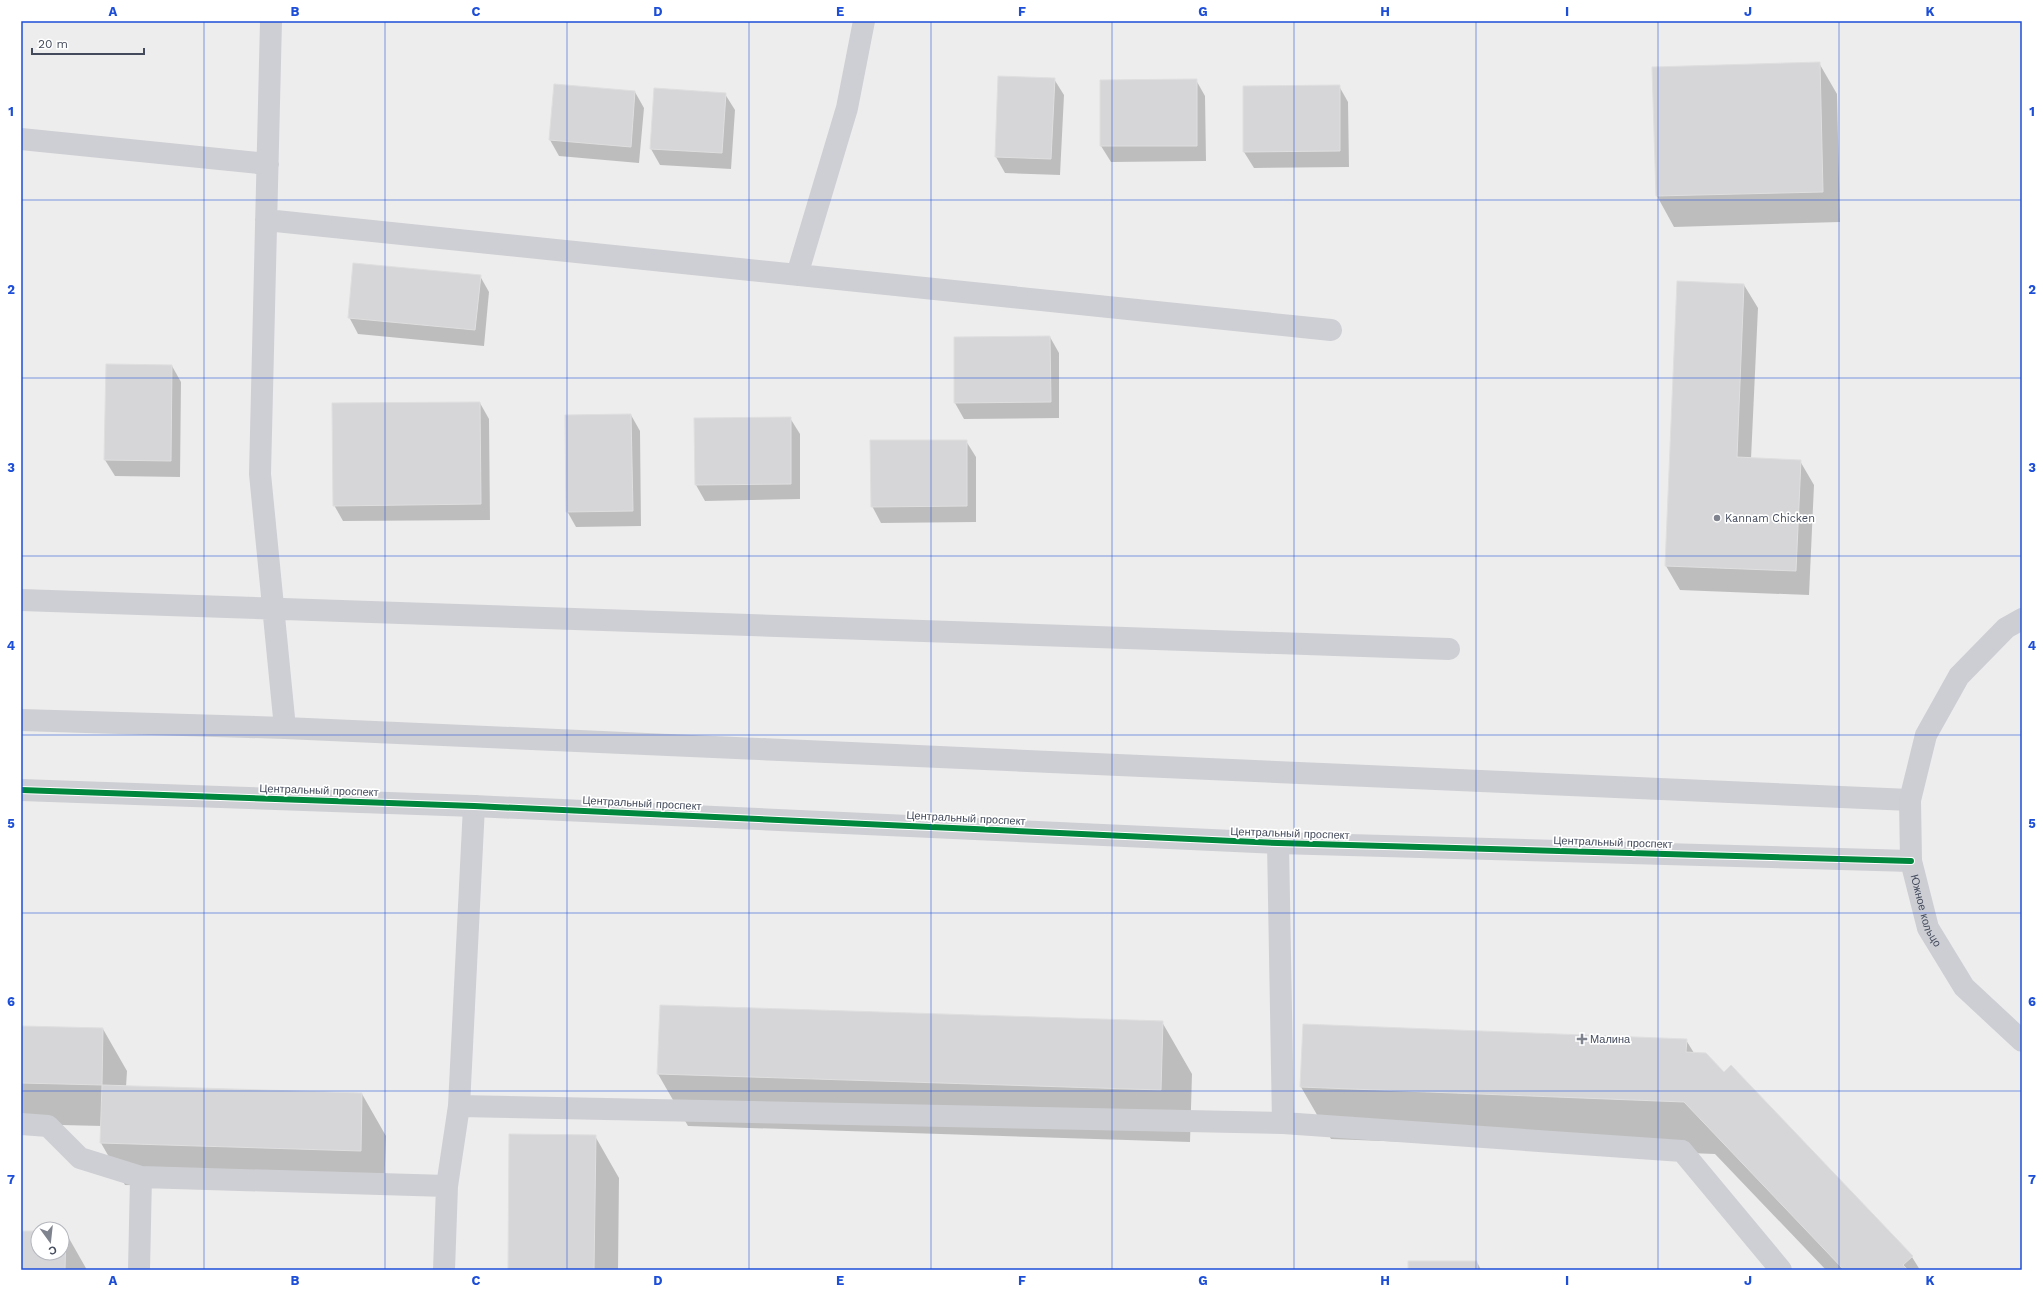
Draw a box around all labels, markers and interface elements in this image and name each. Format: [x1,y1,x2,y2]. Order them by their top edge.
text: A [109,4,118,19]
text: B [291,4,300,19]
text: C [472,4,481,19]
text: D [653,4,663,19]
text: E [836,4,844,19]
text: F [1018,4,1026,19]
text: G [1198,4,1208,19]
text: H [1380,4,1390,19]
text: I [1565,4,1569,19]
text: J [1744,4,1752,19]
text: K [1925,4,1935,19]
scale bar [32,30,144,56]
text: 20 m [38,37,68,51]
text: 1 [8,104,14,119]
text: 1 [2029,104,2035,119]
text: 2 [7,282,15,297]
text: 2 [2028,282,2036,297]
text: 3 [7,460,15,475]
text: 3 [2028,460,2036,475]
place label: Kannam Chicken [1725,512,1815,525]
marker: Kannam Chicken [1712,513,1722,523]
text: 4 [7,638,16,653]
text: 4 [2028,638,2037,653]
street label: Центральный проспект [259,782,379,799]
street label: Центральный проспект [582,794,702,813]
street label: Центральный проспект [906,809,1026,828]
text: 5 [7,816,15,831]
text: 5 [2028,816,2036,831]
street label: Центральный проспект [1230,825,1350,842]
street label: Центральный проспект [1553,834,1673,851]
street label: Южное кольцо [1908,873,1944,949]
text: 6 [7,994,15,1009]
text: 6 [2028,994,2036,1009]
place label: Малина [1590,1033,1631,1046]
marker: Малина [1577,1034,1587,1044]
text: 7 [7,1172,15,1187]
text: 7 [2028,1172,2036,1187]
north arrow [30,1221,70,1261]
text: С [47,1243,58,1257]
text: A [109,1273,118,1288]
text: B [291,1273,300,1288]
text: C [472,1273,481,1288]
text: D [653,1273,663,1288]
text: E [836,1273,844,1288]
text: F [1018,1273,1026,1288]
text: G [1198,1273,1208,1288]
text: H [1380,1273,1390,1288]
text: I [1565,1273,1569,1288]
text: J [1744,1273,1752,1288]
text: K [1925,1273,1935,1288]

